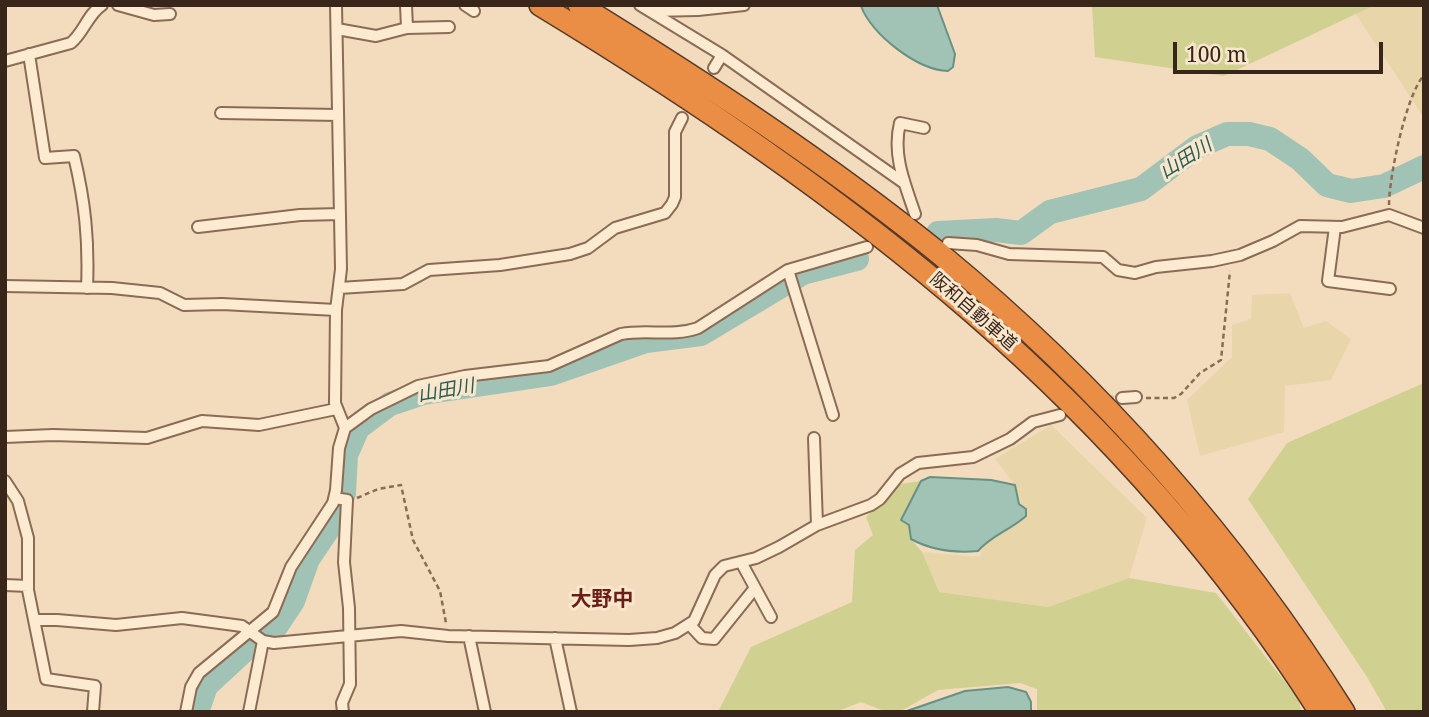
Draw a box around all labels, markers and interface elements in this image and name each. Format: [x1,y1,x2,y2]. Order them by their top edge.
scale bar [1177,28,1387,72]
text: 100 m [1186,40,1247,68]
water label: 山田川 [1156,134,1216,184]
street label: 阪和自動車道 [925,268,1021,356]
water label: 山田川 [416,375,476,407]
district label: 大野中 [571,587,633,613]

